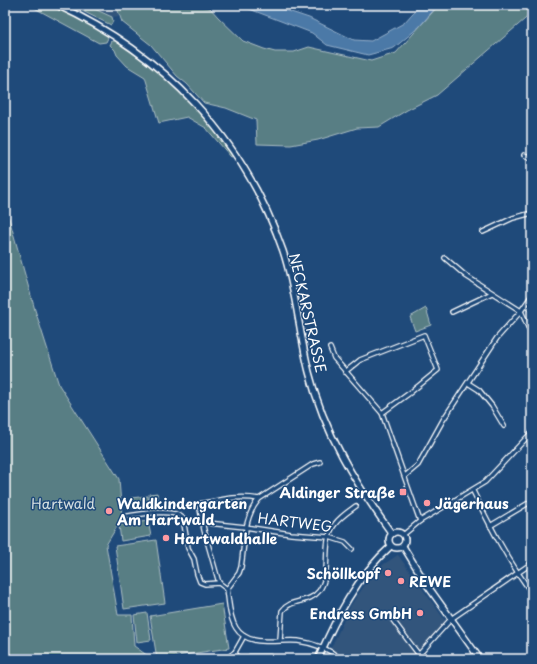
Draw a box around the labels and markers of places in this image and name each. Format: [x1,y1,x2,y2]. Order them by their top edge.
place label: Aldinger Straße [280,482,395,503]
marker: Aldinger Straße [398,487,408,497]
place label: Waldkindergarten Am Hartwald [116,493,247,530]
place label: Jägerhaus [435,493,509,514]
marker: Jägerhaus [422,498,432,508]
marker: Waldkindergarten Am Hartwald [104,506,114,516]
place label: Hartwaldhalle [174,528,278,549]
marker: Hartwaldhalle [161,533,171,543]
place label: Schöllkopf [306,563,382,584]
marker: Schöllkopf [383,568,393,578]
place label: REWE [409,571,451,592]
marker: REWE [396,576,406,586]
place label: Endress GmbH [310,603,412,624]
marker: Endress GmbH [415,608,425,618]

